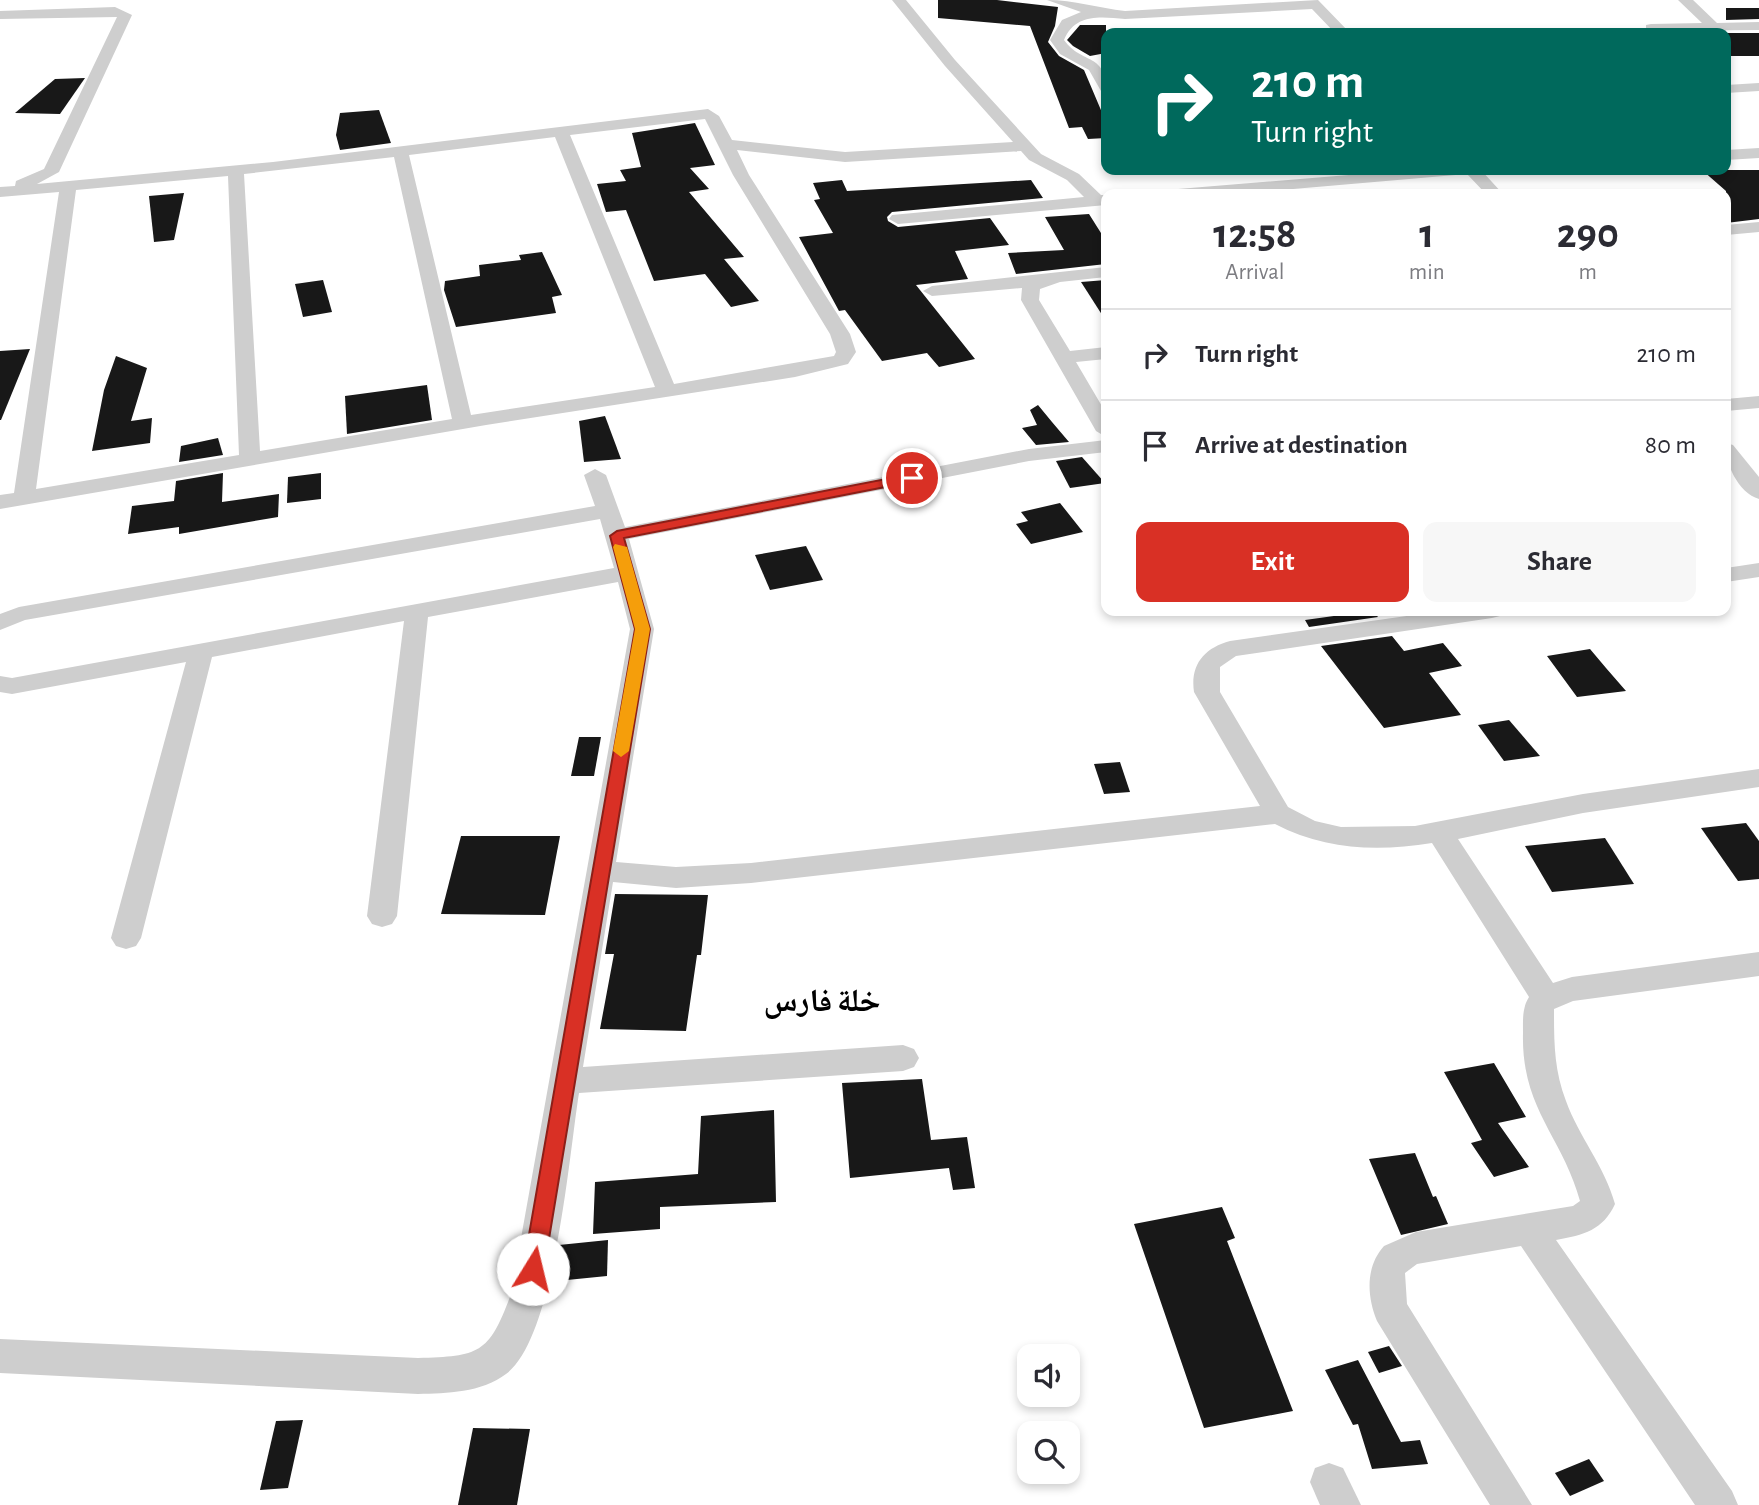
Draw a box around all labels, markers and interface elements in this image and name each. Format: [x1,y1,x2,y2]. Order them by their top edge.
icon: right [1136,56,1227,147]
text: 210 m [1251,58,1364,107]
text: Turn right [1251,116,1373,148]
text: 12:58 [1213,213,1297,255]
text: 1 [1419,213,1434,255]
text: 290 [1557,213,1619,255]
text: Arrival [1225,261,1284,284]
text: min [1409,261,1445,284]
text: m [1579,261,1597,284]
icon: right [1136,336,1174,374]
text: Turn right [1195,341,1298,367]
text: 210 m [1636,341,1696,367]
icon: arrive [1136,427,1174,465]
text: Arrive at destination [1195,432,1408,458]
text: 80 m [1645,432,1696,458]
pin [882,448,942,508]
icon: arrive [893,459,931,497]
button: Exit [1136,522,1409,602]
button: Share [1423,522,1696,602]
district label: خلة فارس [763,985,881,1019]
position arrow [496,1232,570,1306]
map controls [1017,1344,1080,1484]
button: sound [1017,1344,1080,1407]
button: search [1017,1421,1080,1484]

